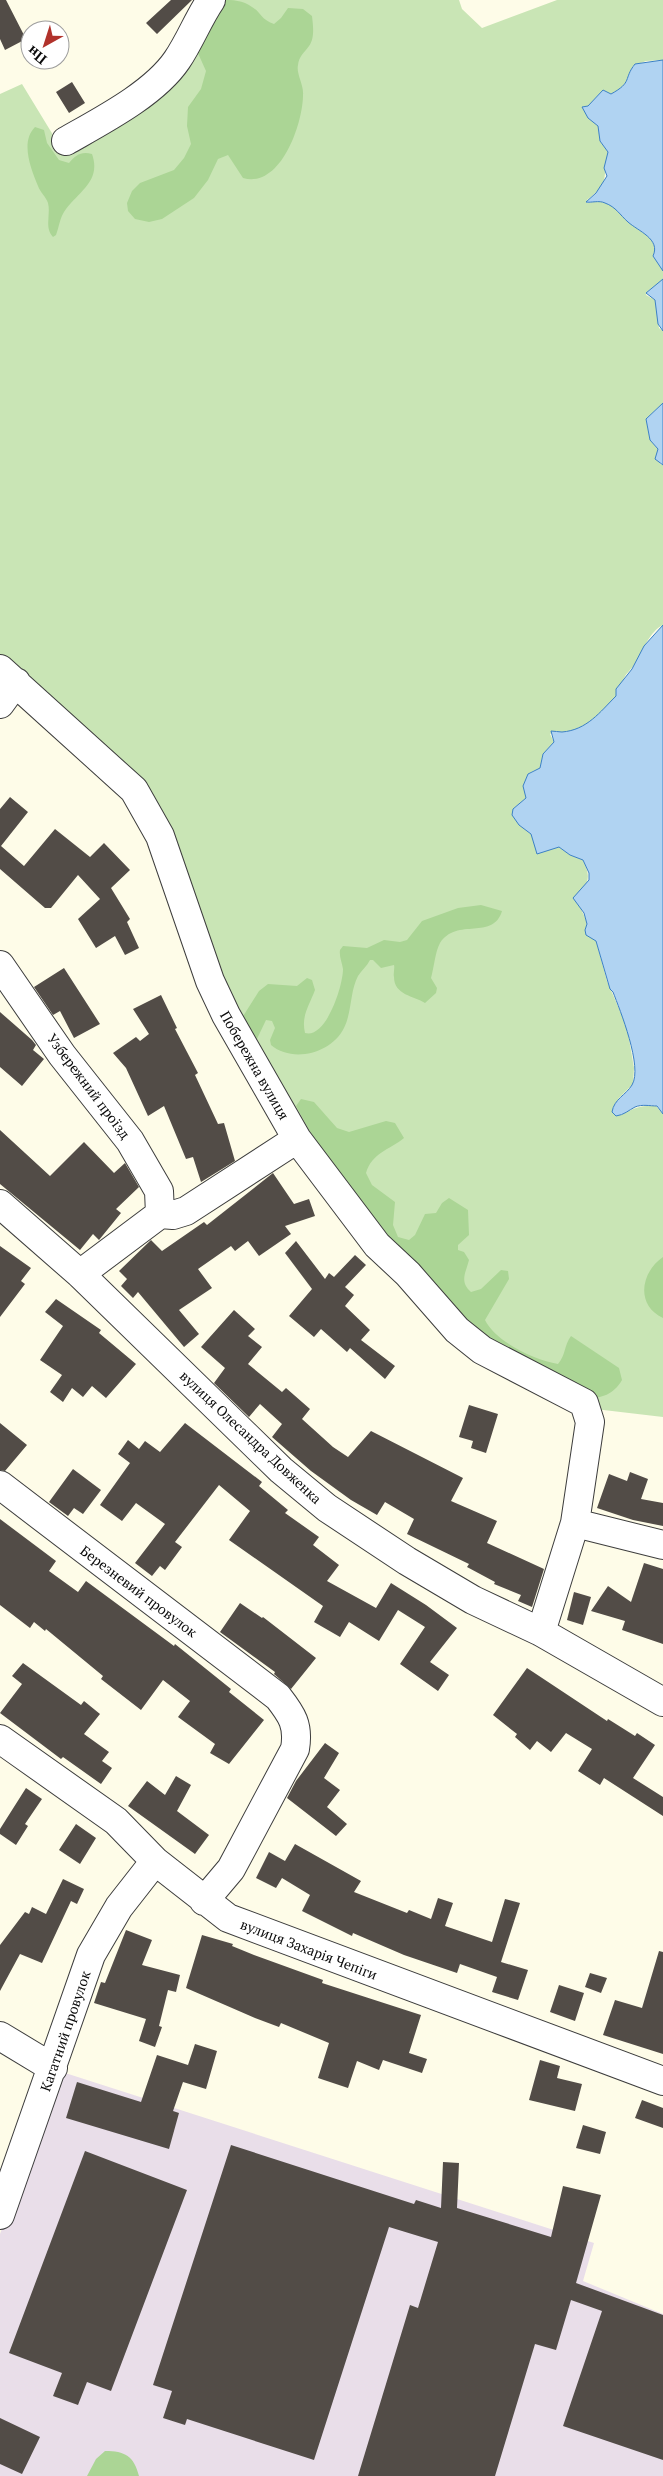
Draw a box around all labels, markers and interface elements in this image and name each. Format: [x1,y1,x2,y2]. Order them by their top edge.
north arrow [20,20,70,70]
text: Пн [23,42,50,69]
street label: Побережна вулиця [216,1007,294,1123]
street label: Узбережний проїзд [43,1029,135,1143]
street label: вулиця Олесандра Довженка [176,1366,326,1508]
street label: Березневий провулок [77,1541,202,1642]
street label: вулиця Захарія Чепіги [238,1914,381,1984]
street label: Кагатний провулок [35,1968,95,2094]

